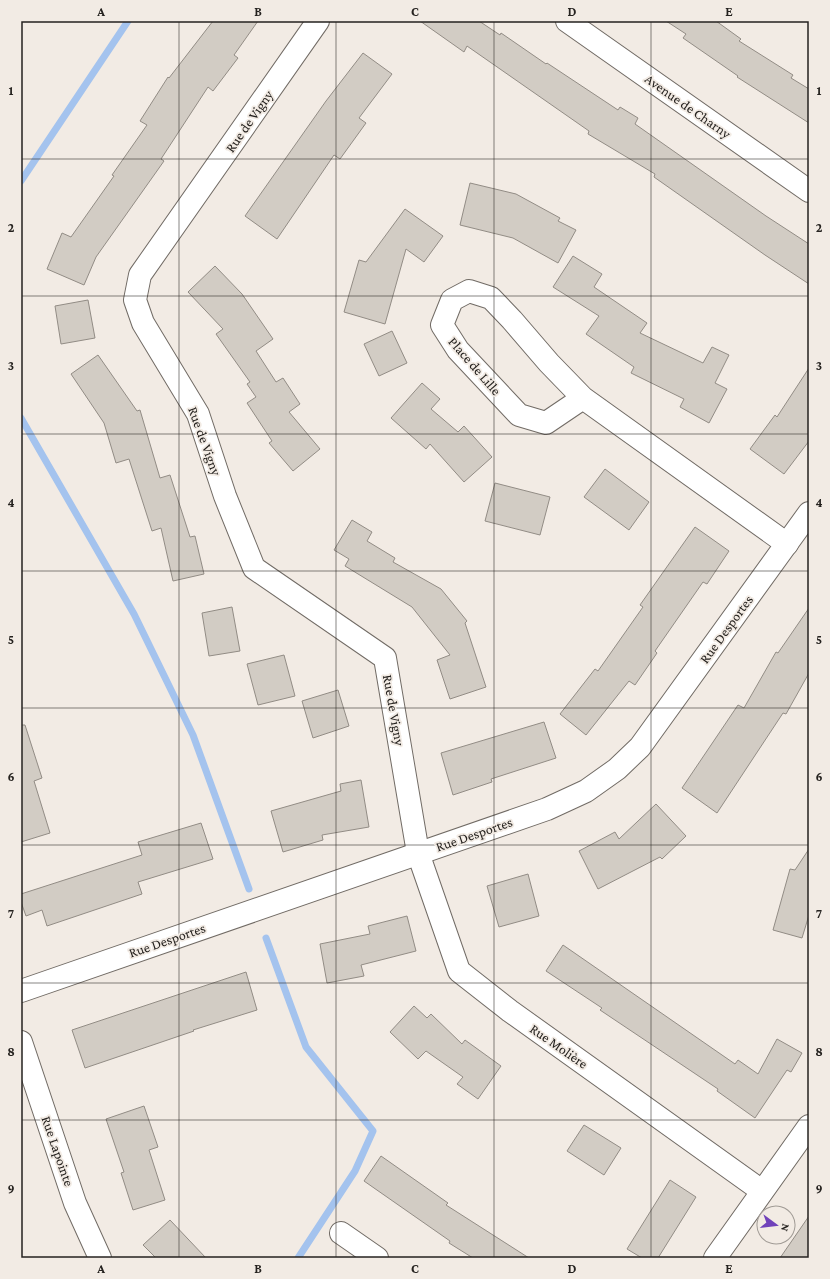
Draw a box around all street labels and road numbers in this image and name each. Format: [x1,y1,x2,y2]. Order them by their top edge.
street label: Avenue de Charny [642,70,734,142]
street label: Rue de Vigny [222,86,277,155]
street label: Place de Lille [445,334,505,398]
street label: Rue de Vigny [185,404,225,478]
street label: Rue Desportes [696,592,756,666]
street label: Rue de Vigny [380,673,408,747]
street label: Rue Desportes [433,813,515,855]
street label: Rue Desportes [126,919,208,961]
street label: Rue Molière [527,1020,591,1072]
street label: Rue Lapointe [38,1114,78,1188]

